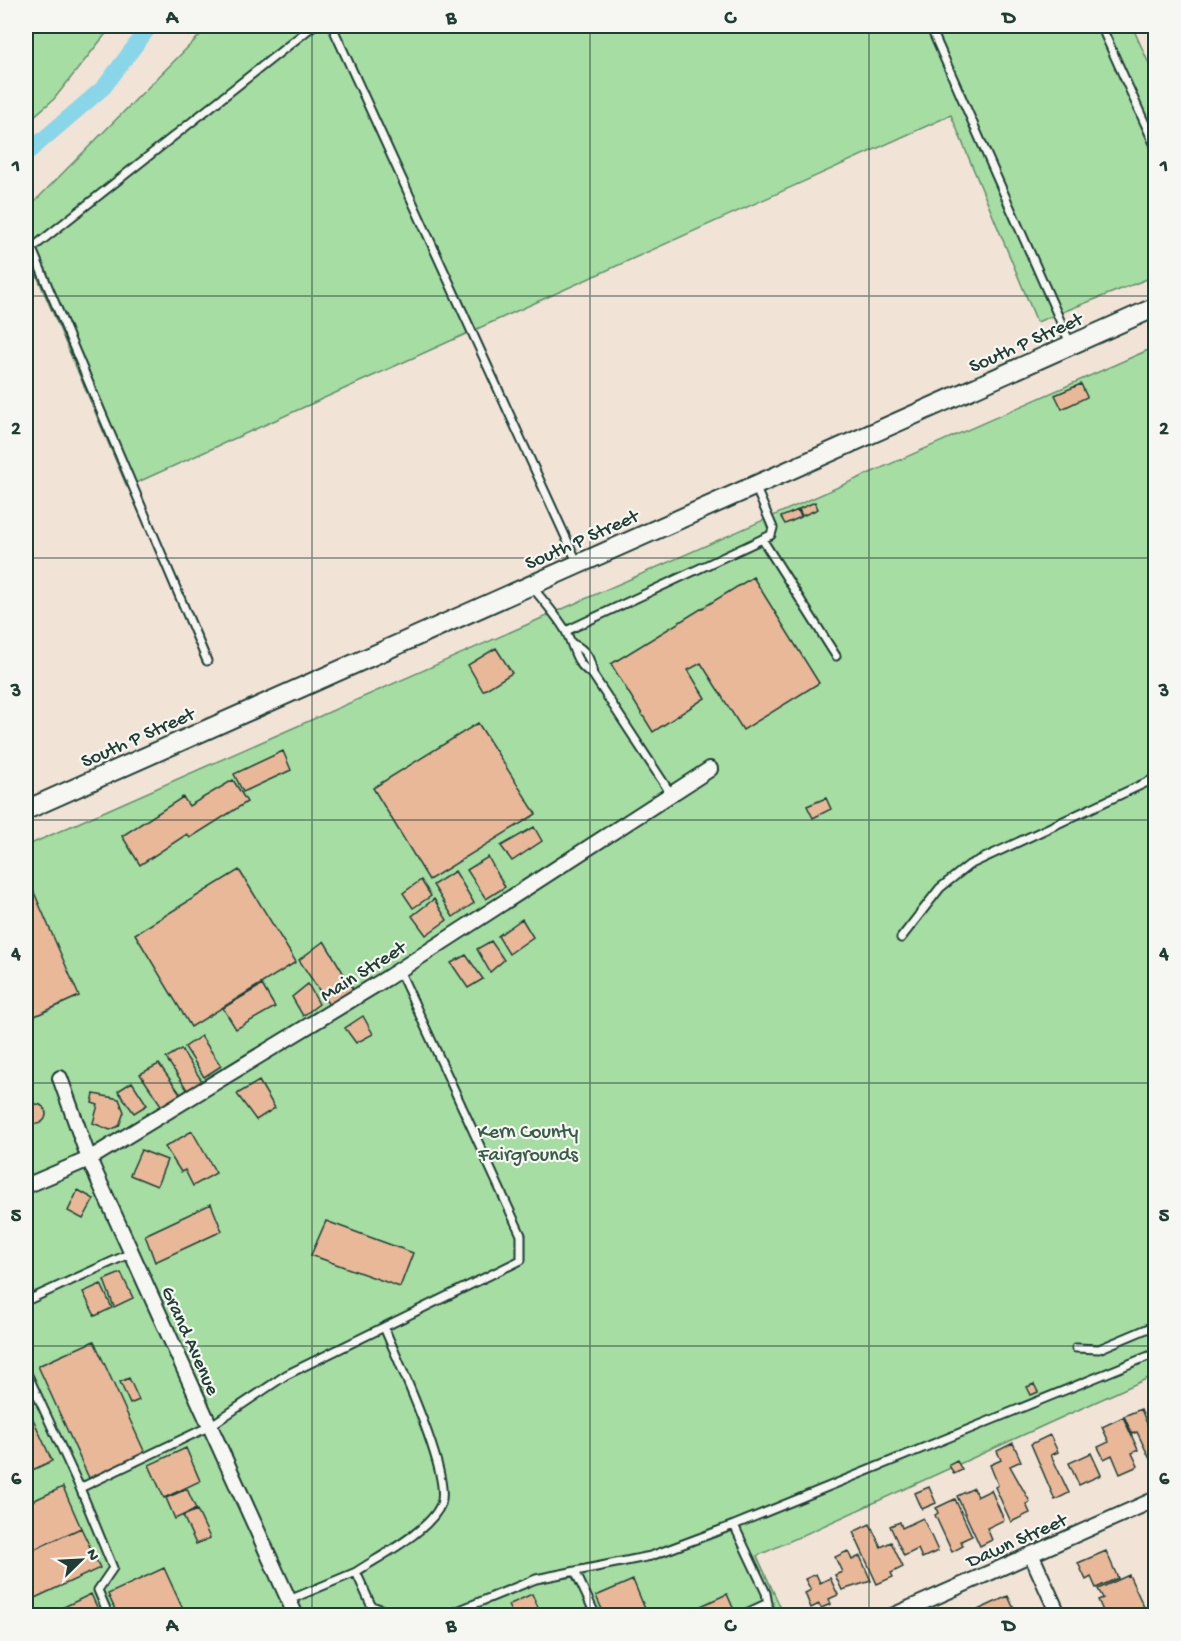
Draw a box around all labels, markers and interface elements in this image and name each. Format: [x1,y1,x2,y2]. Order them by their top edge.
text: A [165,8,180,31]
text: B [445,8,457,31]
text: C [724,8,738,31]
text: D [1000,8,1016,31]
text: 1 [11,156,20,179]
text: 1 [1159,156,1168,179]
street label: South P Street [966,308,1088,379]
text: 2 [11,419,21,442]
text: 2 [1159,419,1169,442]
street label: South P Street [522,505,644,576]
text: 3 [10,681,21,704]
text: 3 [1158,681,1169,704]
street label: South P Street [78,703,200,774]
street label: Main Street [317,937,413,1008]
text: 4 [10,944,21,967]
text: 4 [1158,944,1169,967]
park label: Kern County Fairgrounds [477,1122,579,1168]
text: 5 [11,1206,22,1229]
text: 5 [1159,1206,1170,1229]
street label: Grand Avenue [155,1283,223,1400]
text: 6 [11,1469,22,1492]
text: 6 [1159,1469,1170,1492]
street label: Dawn Street [962,1509,1073,1575]
north arrow [51,1530,111,1590]
text: N [81,1547,103,1564]
text: A [165,1616,180,1639]
text: B [445,1616,457,1639]
text: C [724,1616,738,1639]
text: D [1000,1616,1016,1639]

